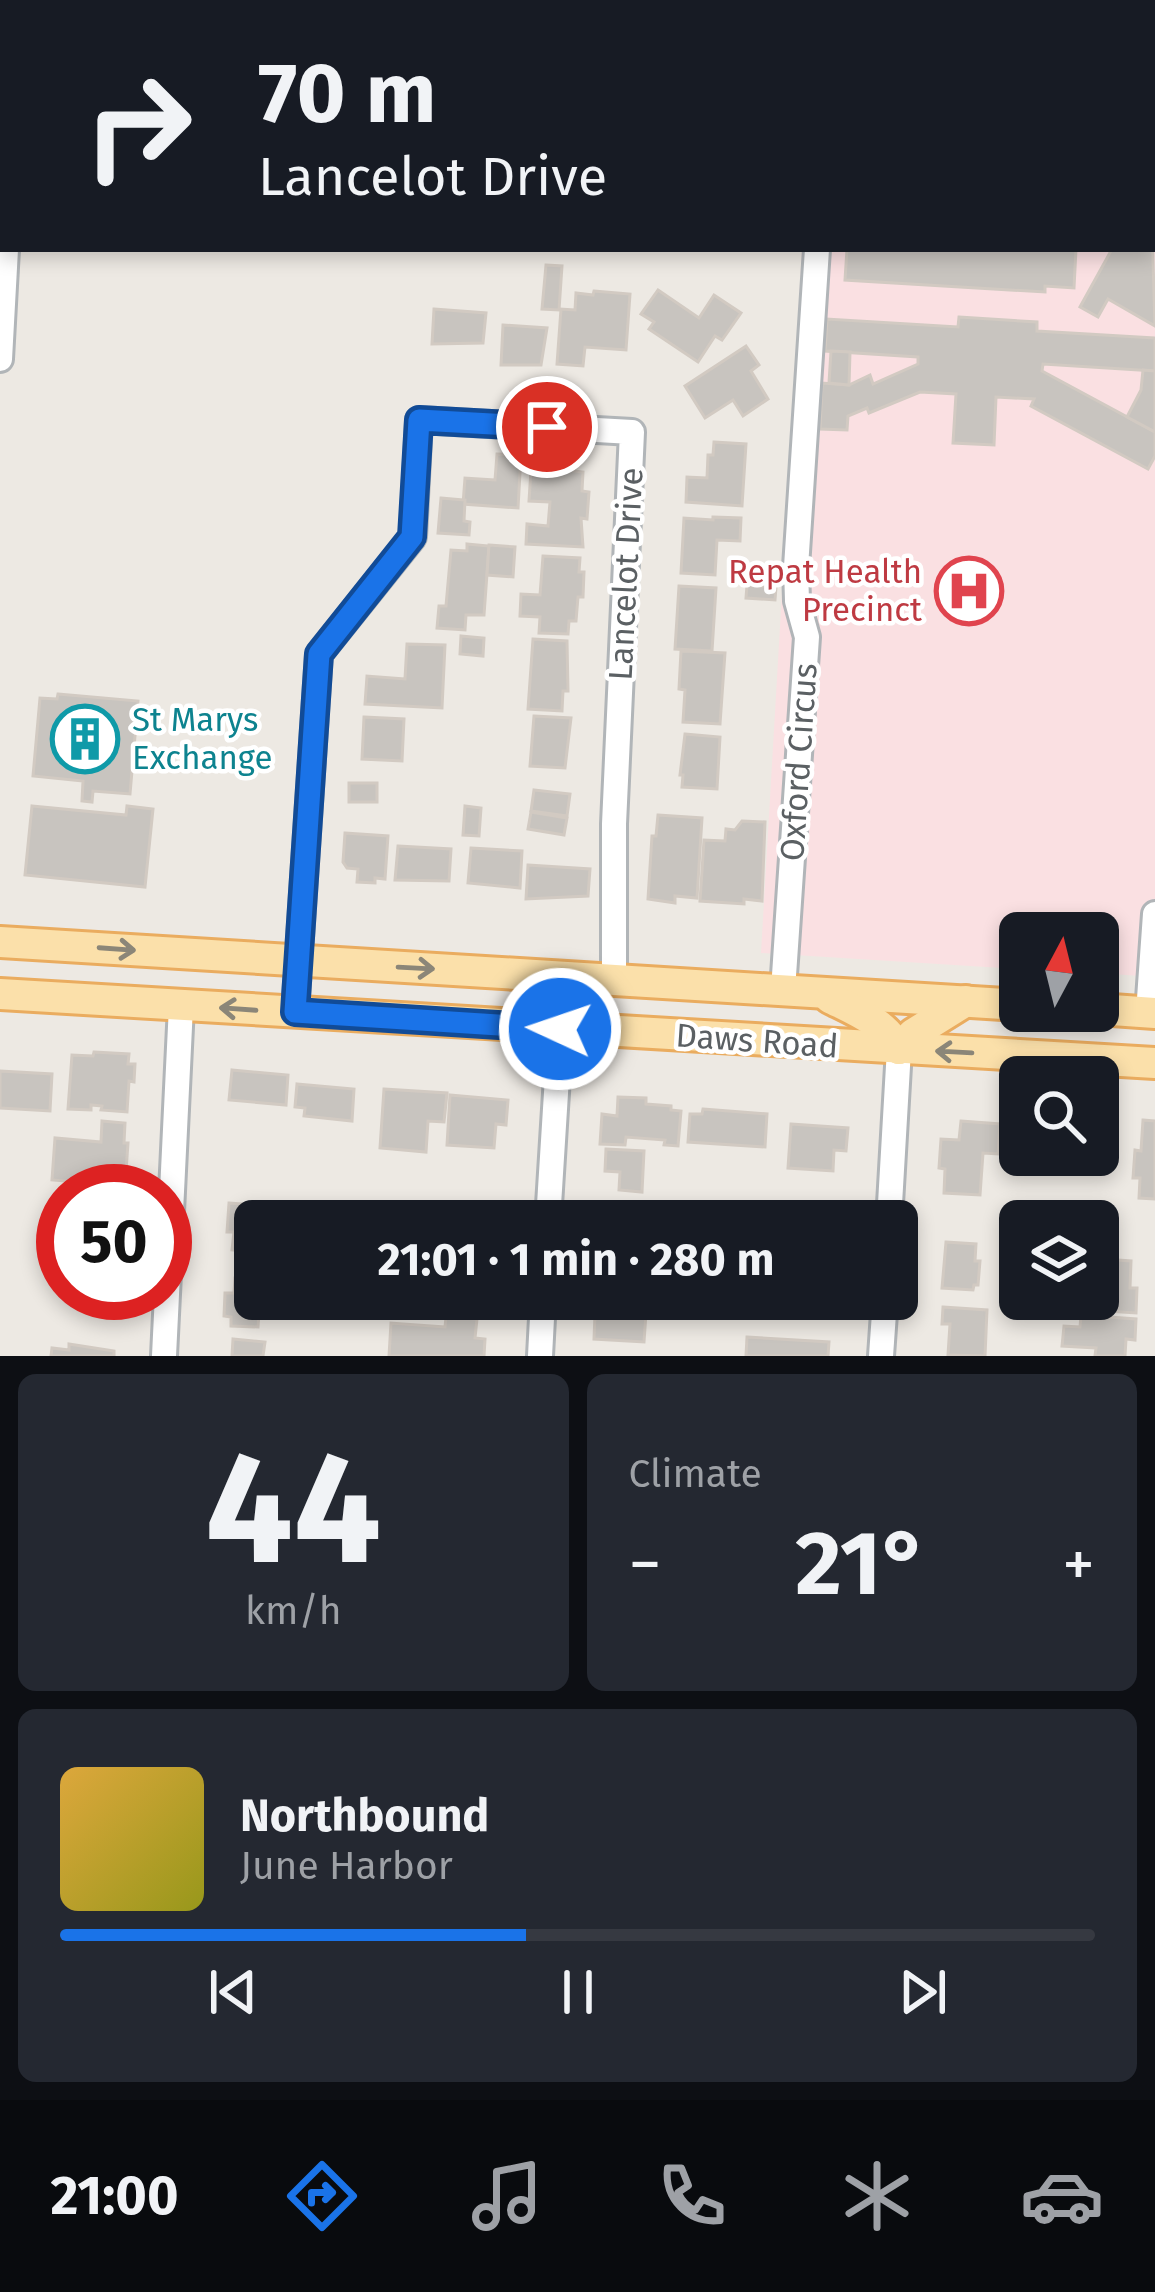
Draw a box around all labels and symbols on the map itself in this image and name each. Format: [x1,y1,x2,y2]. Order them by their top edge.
pin [496,376,598,478]
street label: Lancelot Drive [600,466,652,682]
place label: Repat Health Precinct [728,552,922,630]
hospital icon: Repat Health Precinct [934,556,1004,626]
street label: Oxford Circus [772,662,826,862]
place label: St Marys Exchange [132,700,272,778]
building icon: St Marys Exchange [50,704,120,774]
north arrow [999,912,1119,1032]
one-way arrow [97,938,136,961]
one-way arrow [396,956,435,979]
position arrow [497,966,623,1092]
one-way arrow [219,997,258,1020]
street label: Daws Road [674,1015,840,1067]
one-way arrow [935,1041,974,1064]
speed limit sign: 50 [36,1164,192,1320]

